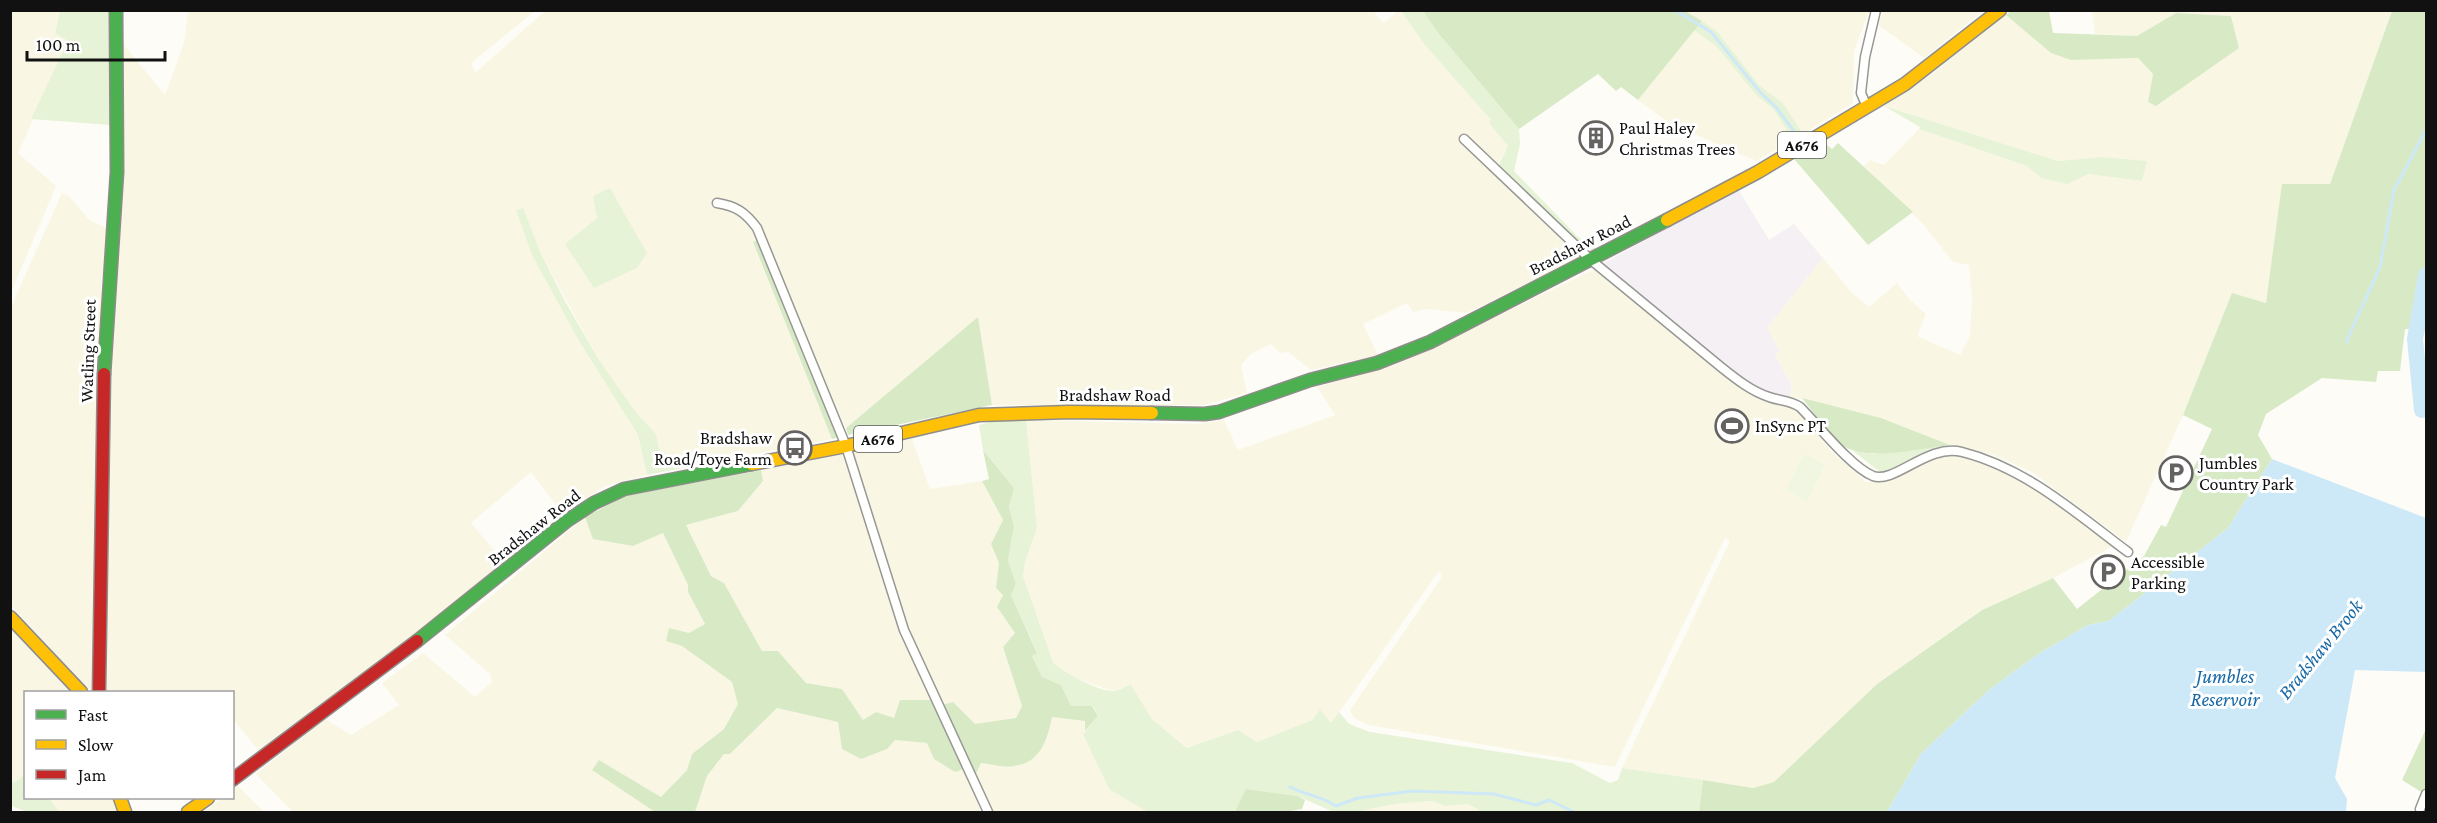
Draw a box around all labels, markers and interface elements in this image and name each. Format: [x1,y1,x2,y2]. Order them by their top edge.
scale bar [27,24,165,62]
text: 100 m [36,35,81,55]
place label: Paul Haley Christmas Trees [1619,118,1735,159]
building icon: Paul Haley Christmas Trees [1578,120,1614,156]
road number: A676 [1778,132,1826,158]
street label: Bradshaw Road [1526,210,1635,279]
street label: Watling Street [76,298,100,403]
street label: Bradshaw Road [1059,385,1171,405]
sports icon: InSync PT [1714,408,1750,444]
place label: InSync PT [1755,416,1826,436]
road number: A676 [854,426,902,452]
place label: Bradshaw Road/Toye Farm [654,428,773,469]
bus stop icon: Bradshaw Road/Toye Farm [777,430,813,466]
place label: Jumbles Country Park [2197,453,2294,494]
parking icon: Jumbles Country Park [2158,455,2194,491]
street label: Bradshaw Road [484,484,585,569]
place label: Accessible Parking [2131,552,2205,593]
parking icon: Accessible Parking [2090,554,2126,590]
water label: Bradshaw Brook [2273,594,2368,703]
water label: Jumbles Reservoir [2191,665,2260,710]
legend [24,691,234,799]
text: Fast [78,705,109,725]
text: Slow [78,735,114,755]
text: Jam [76,765,107,785]

